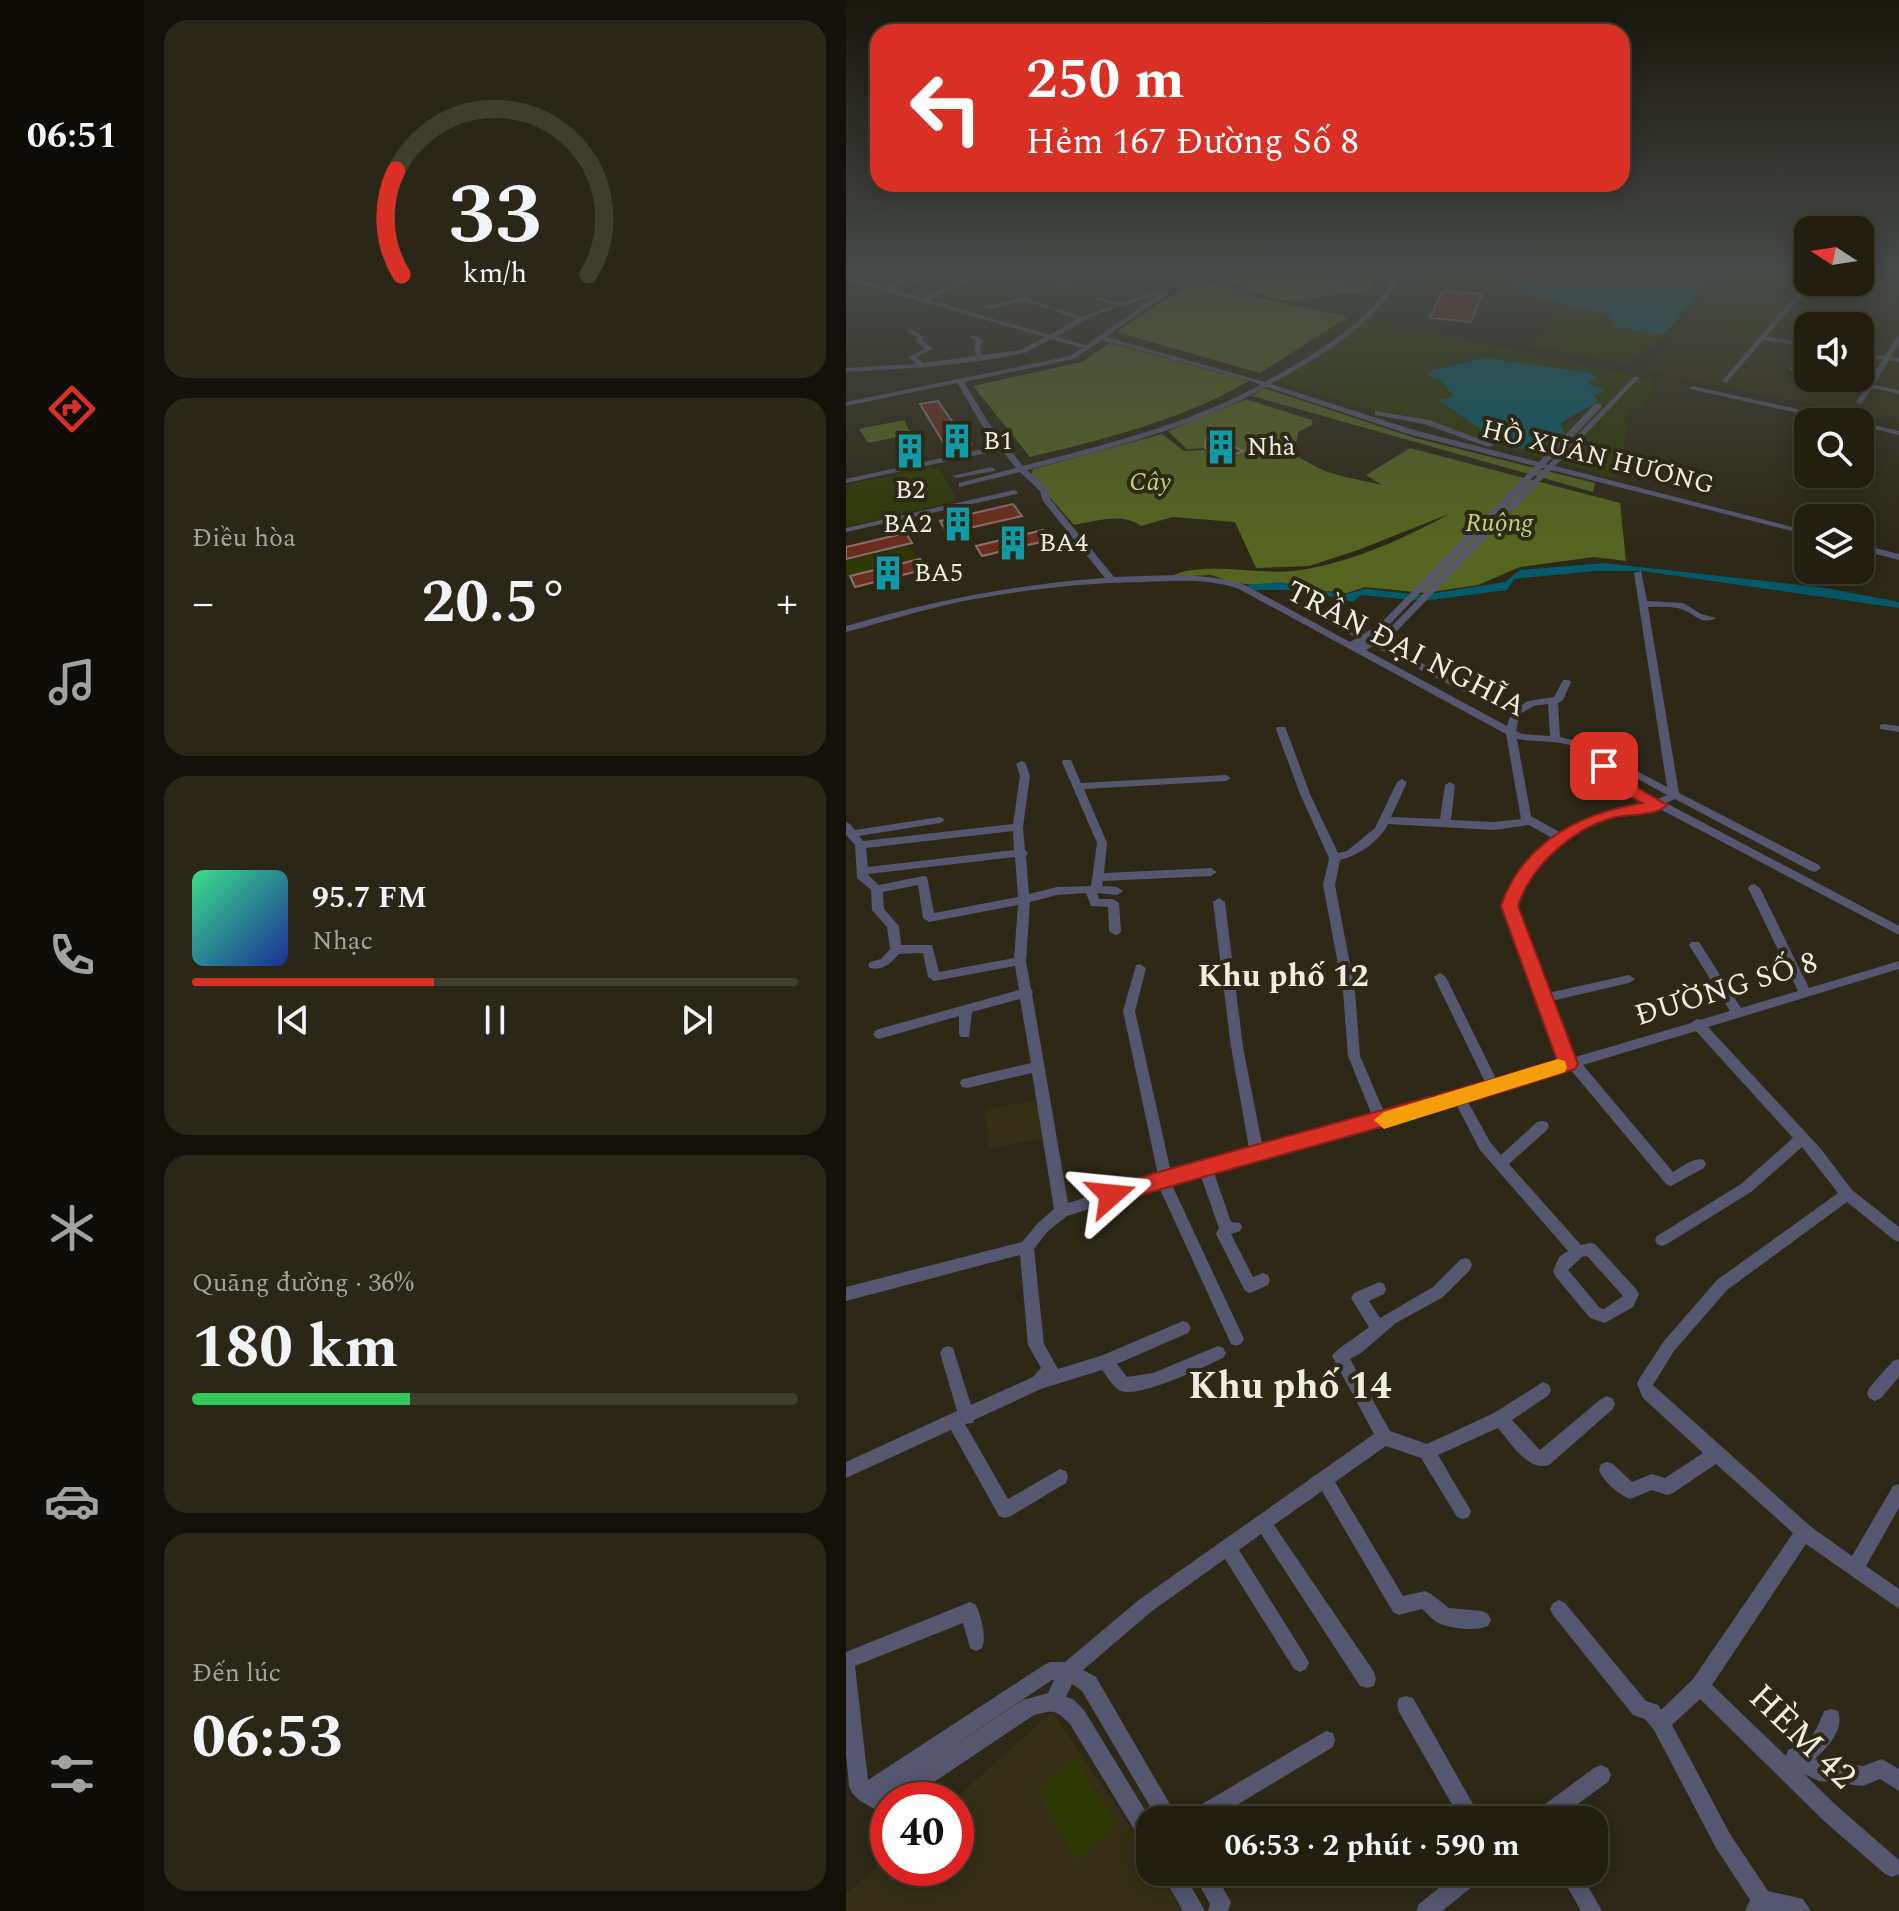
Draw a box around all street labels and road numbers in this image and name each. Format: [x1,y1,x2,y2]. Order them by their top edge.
street label: HỒ XUÂN HƯƠNG [1478,409,1718,505]
street label: TRẦN ĐẠI NGHĨA [1278,569,1534,729]
street label: ĐƯỜNG SỐ 8 [1629,939,1823,1039]
street label: HÈM 42 [1735,1671,1869,1803]

